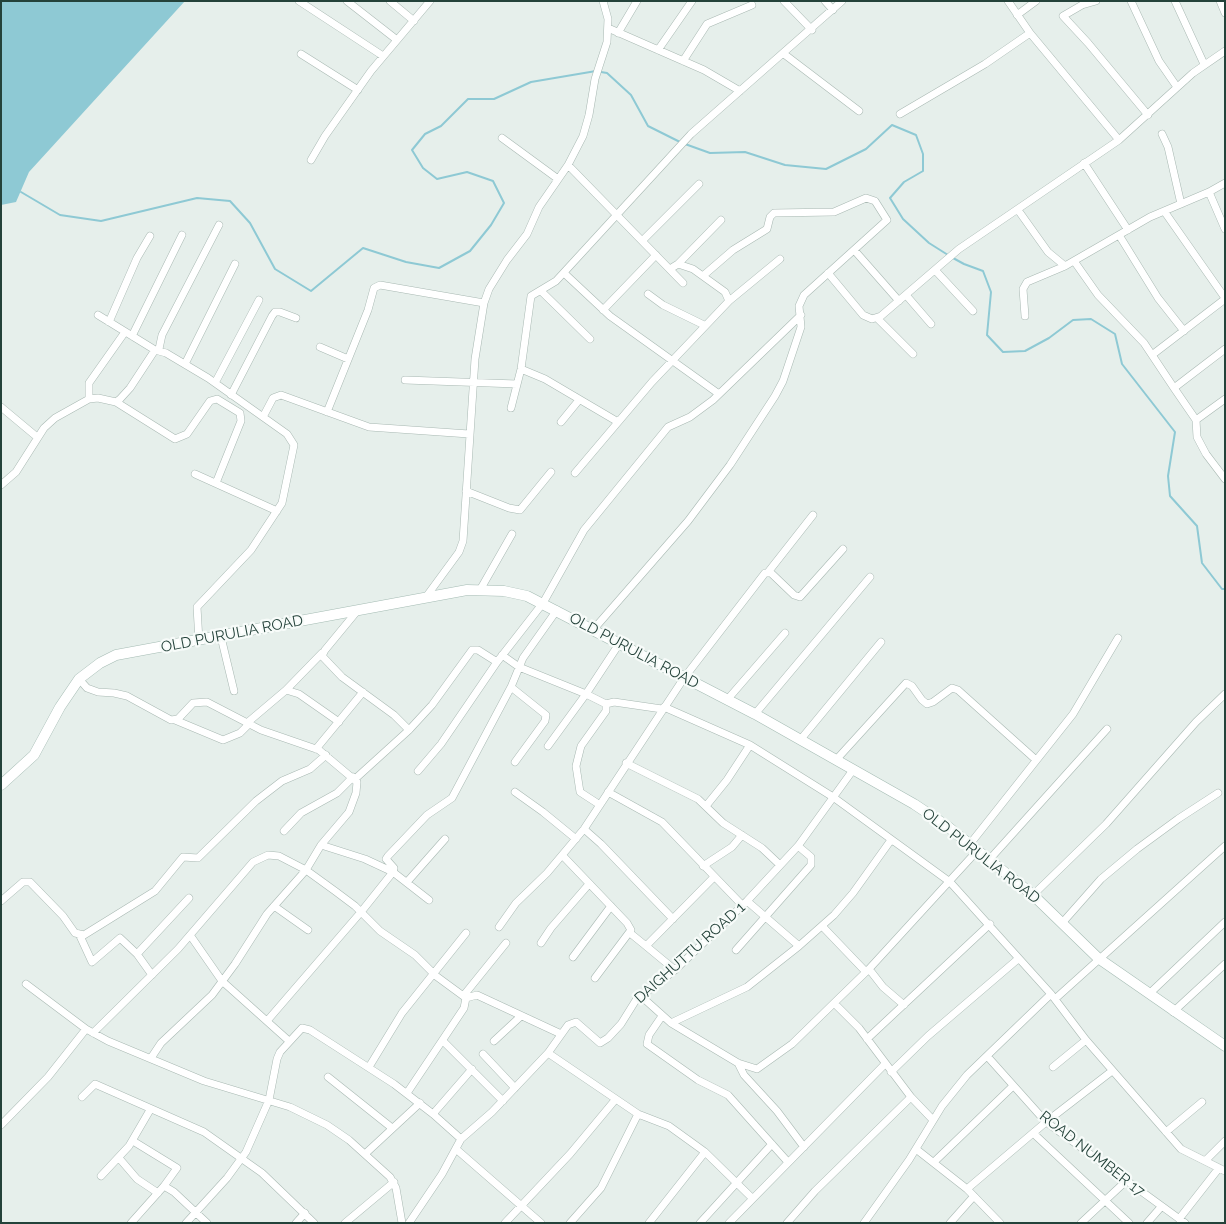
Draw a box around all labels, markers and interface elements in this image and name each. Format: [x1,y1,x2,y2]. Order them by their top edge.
street label: OLD PURULIA ROAD [566,609,702,693]
street label: OLD PURULIA ROAD [159,611,305,657]
street label: OLD PURULIA ROAD [919,804,1043,908]
street label: DAIGHUTTU ROAD 1 [631,899,749,1007]
street label: ROAD NUMBER 17 [1036,1107,1148,1201]

